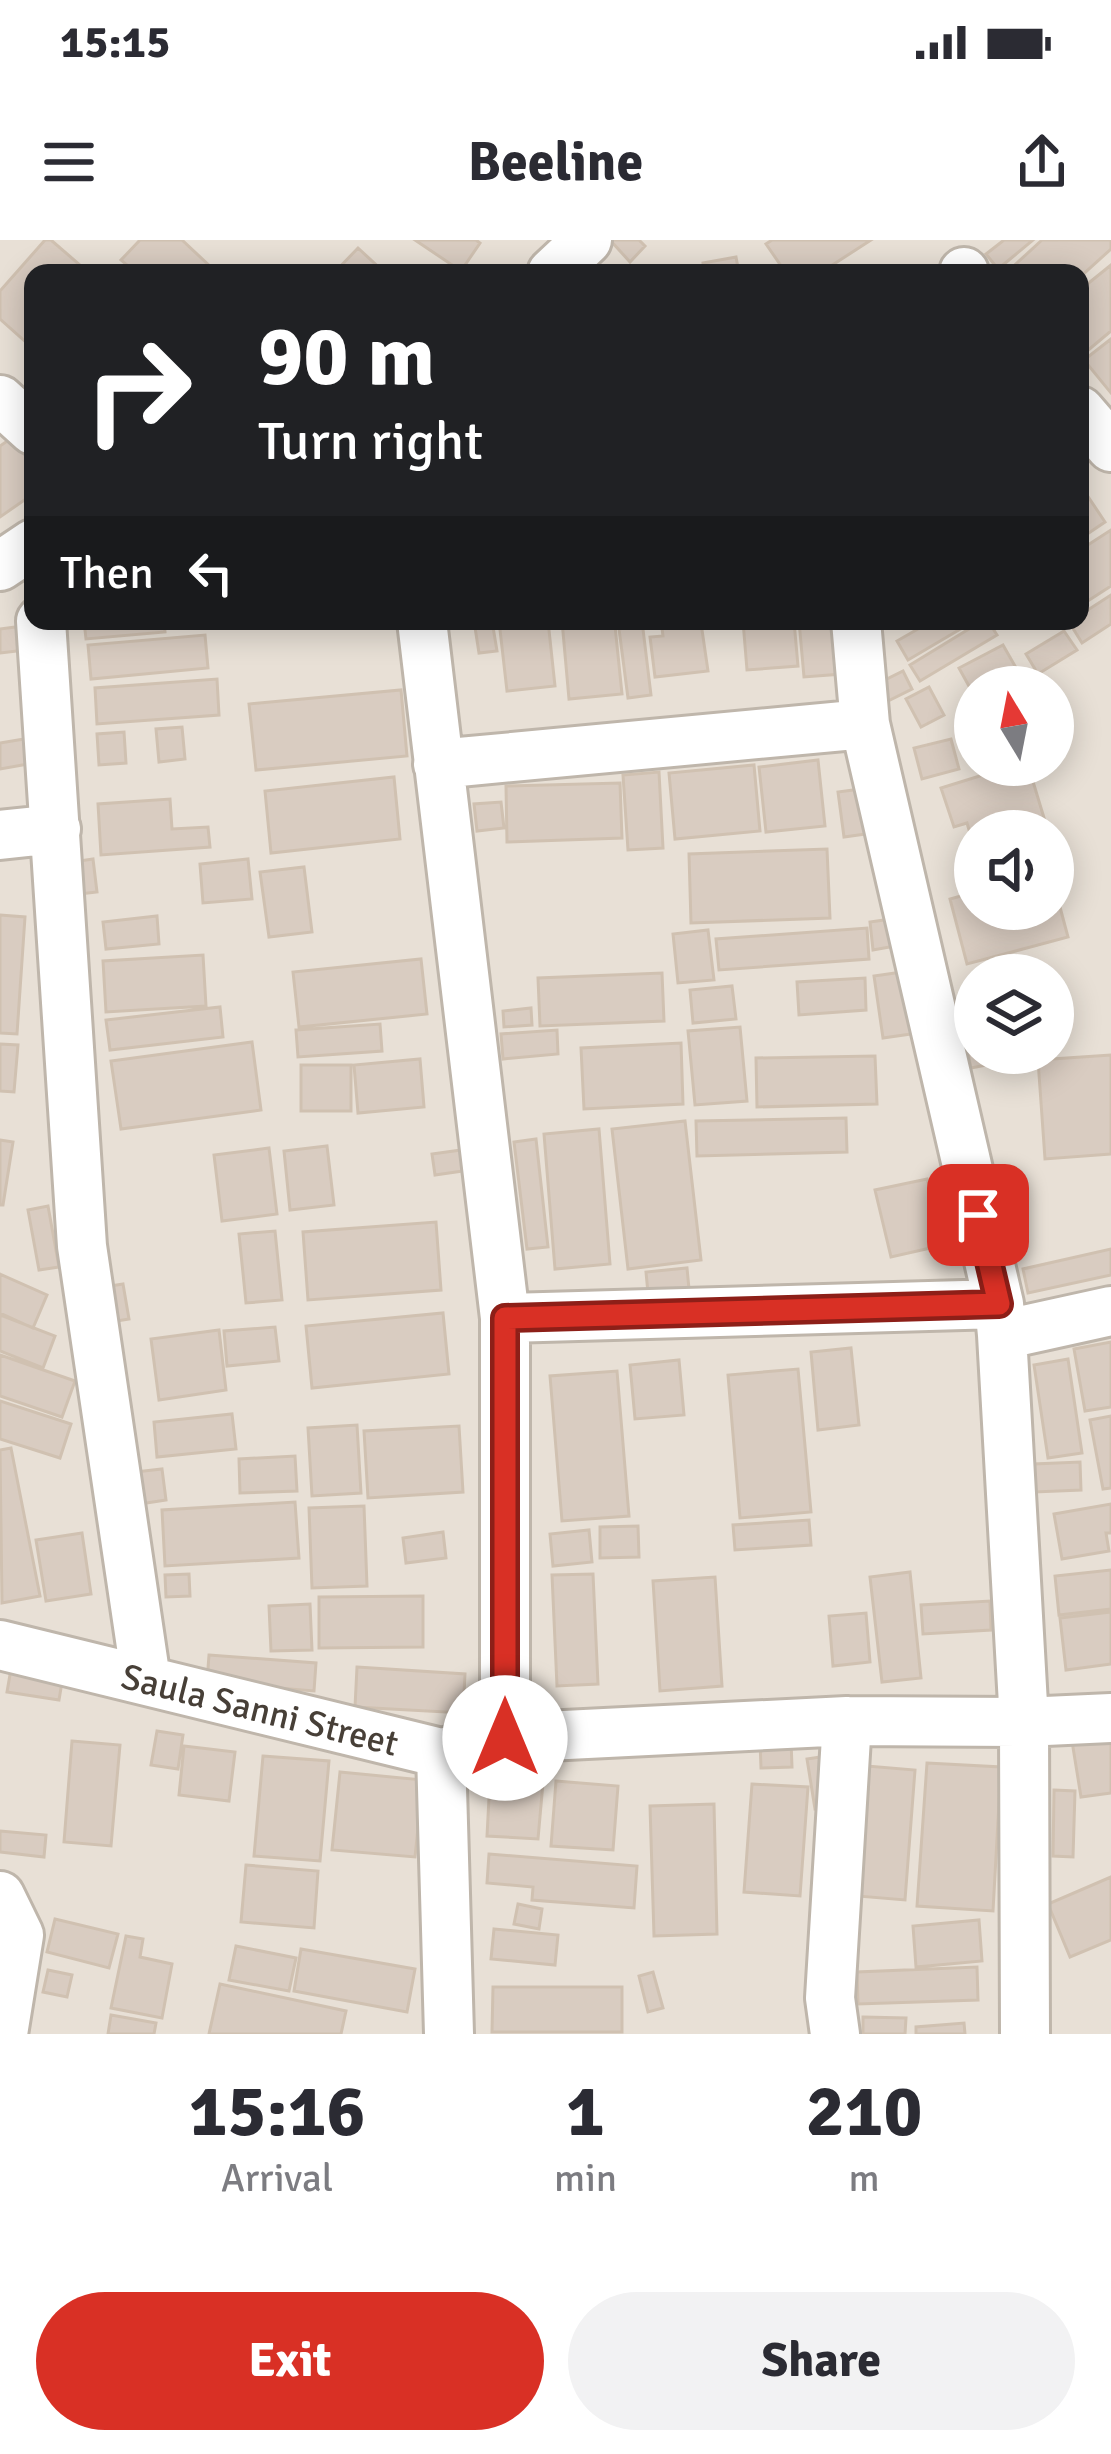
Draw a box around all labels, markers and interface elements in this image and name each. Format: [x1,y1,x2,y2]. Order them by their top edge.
text: 15:15 [60,15,170,70]
icon: menu [36,129,102,195]
text: Beeline [468,129,643,196]
icon: share [1009,129,1075,195]
text: 90 m [258,305,435,409]
icon: right [60,312,216,468]
text: Turn right [258,408,483,475]
icon: left [178,540,244,606]
text: Then [60,546,154,601]
north arrow [954,666,1074,786]
map controls [954,666,1074,1074]
button: sound [954,810,1074,930]
button: layers [954,954,1074,1074]
pin [927,1164,1029,1266]
icon: arrive [945,1182,1011,1248]
street label: Saula Sanni Street [117,1654,403,1767]
position arrow [442,1675,568,1801]
text: 15:16 [189,2067,365,2156]
text: 1 [566,2067,605,2156]
text: 210 [806,2067,922,2156]
text: Arrival [221,2154,333,2202]
text: min [554,2154,617,2202]
text: m [848,2154,880,2202]
button: Exit [36,2292,544,2430]
button: Share [568,2292,1075,2430]

